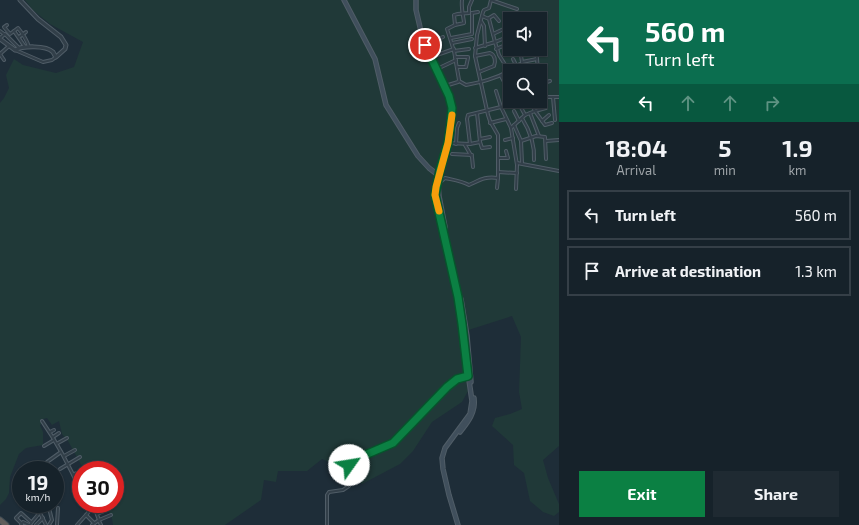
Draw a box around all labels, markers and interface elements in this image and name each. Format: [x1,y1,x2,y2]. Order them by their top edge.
map controls [503,12,547,108]
button: sound [503,12,547,56]
text: 560 m [645,14,725,48]
icon: left [579,16,631,68]
pin [408,28,442,62]
icon: arrive [414,34,436,56]
text: Turn left [645,48,715,70]
button: search [503,64,547,108]
icon: left [635,92,657,114]
icon: ahead [677,92,699,114]
icon: ahead [719,92,741,114]
icon: right [761,92,783,114]
text: 18:04 [605,133,667,162]
text: 5 [718,133,731,162]
text: 1.9 [782,133,813,162]
text: Arrival [617,162,656,178]
text: min [714,162,736,178]
text: km [788,162,806,178]
icon: left [581,204,603,226]
text: Turn left [615,206,676,224]
text: 560 m [795,206,837,224]
icon: arrive [581,260,603,282]
text: Arrive at destination [615,262,761,280]
text: 1.3 km [795,262,837,280]
position arrow [328,444,370,486]
speed limit sign: 30 [72,461,124,513]
text: 19 [28,470,48,494]
button: Exit [579,471,705,517]
button: Share [713,471,839,517]
text: km/h [26,491,50,503]

